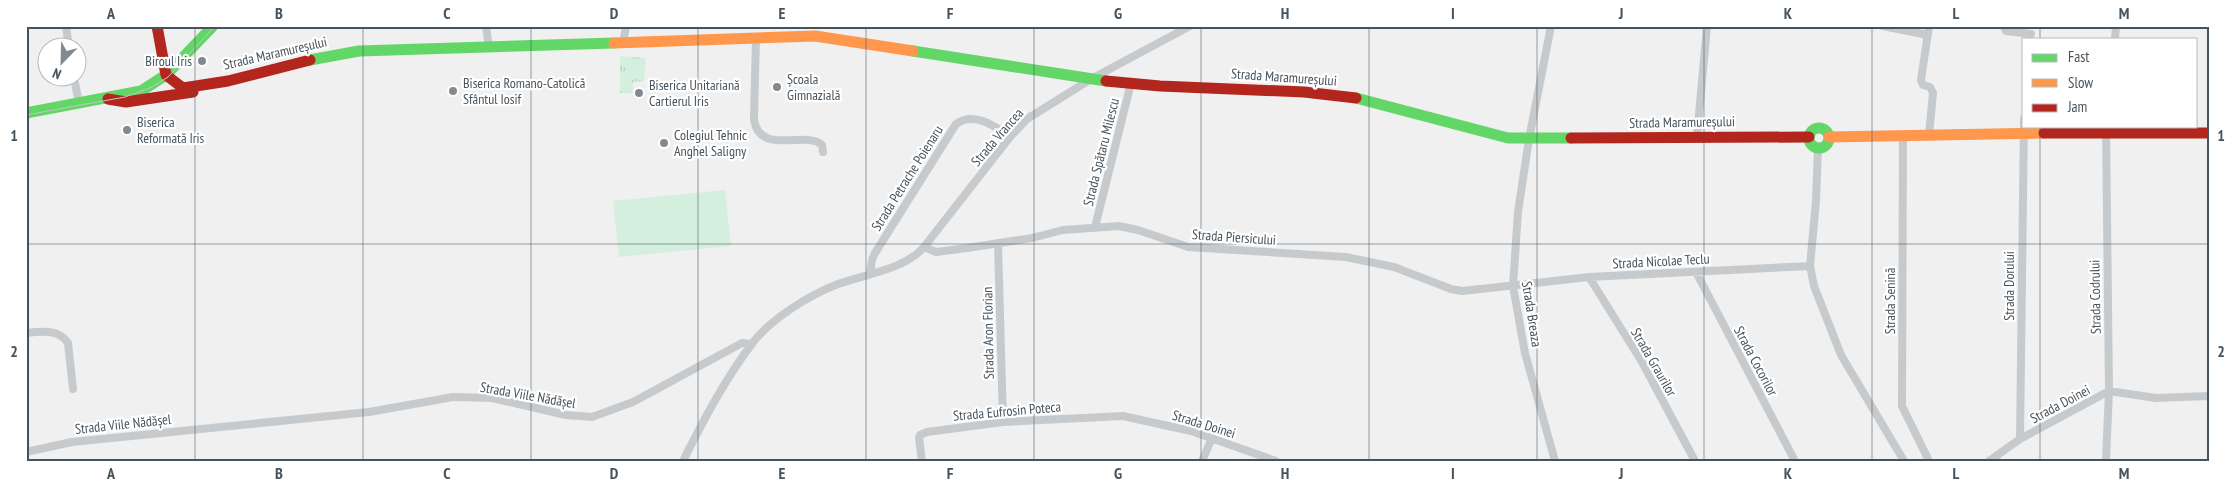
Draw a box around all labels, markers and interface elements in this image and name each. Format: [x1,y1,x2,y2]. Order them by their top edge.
text: A [106,3,116,23]
text: B [275,3,283,23]
text: C [443,3,451,23]
text: D [610,3,619,23]
text: E [779,3,786,23]
text: F [947,3,954,23]
text: G [1114,3,1122,23]
text: H [1281,3,1289,23]
text: I [1451,3,1455,23]
text: J [1618,3,1623,23]
text: K [1784,3,1793,23]
text: L [1953,3,1960,23]
text: M [2119,3,2129,23]
street label: Strada Maramureșului [221,32,329,74]
north arrow [38,38,88,88]
legend [2022,38,2198,128]
text: Fast [2068,47,2089,66]
place label: Biroul Iris [145,52,192,70]
marker: Biroul Iris [196,55,208,67]
text: N [50,64,64,84]
street label: Strada Maramureșului [1231,64,1337,90]
place label: Școala Gimnazială [787,70,840,104]
text: Slow [2068,73,2093,92]
place label: Biserica Romano-Catolică Sfântul Iosif [463,74,585,108]
place label: Biserica Unitariană Cartierul Iris [649,76,740,110]
marker: Școala Gimnazială [771,81,783,93]
marker: Biserica Romano-Catolică Sfântul Iosif [447,85,459,97]
marker: Biserica Unitariană Cartierul Iris [633,87,645,99]
street label: Strada Spătaru Milescu [1079,96,1123,208]
text: Jam [2067,97,2087,116]
street label: Strada Vrancea [967,104,1027,170]
street label: Strada Maramureșului [1629,112,1735,132]
place label: Biserica Reformată Iris [137,113,205,147]
street label: Strada Petrache Poienaru [867,122,947,234]
marker: Biserica Reformată Iris [121,124,133,136]
text: 1 [10,125,18,145]
text: 1 [2217,125,2225,145]
place label: Colegiul Tehnic Anghel Saligny [674,126,747,160]
marker: Colegiul Tehnic Anghel Saligny [658,137,670,149]
street label: Strada Piersicului [1191,225,1277,249]
street label: Strada Nicolae Teclu [1612,249,1710,273]
street label: Strada Dorului [2000,251,2018,321]
street label: Strada Codrului [2085,260,2105,334]
street label: Strada Senină [1881,268,1899,334]
street label: Strada Breaza [1518,280,1546,348]
street label: Strada Aron Florian [978,286,998,380]
street label: Strada Cocorilor [1730,323,1782,399]
street label: Strada Graurilor [1627,324,1681,400]
text: 2 [10,341,18,361]
text: 2 [2217,341,2225,361]
street label: Strada Viile Nădășel [479,378,578,412]
street label: Strada Doinei [2027,381,2093,427]
street label: Strada Eufrosin Poteca [952,397,1062,425]
street label: Strada Doinei [1170,406,1238,442]
street label: Strada Viile Nădășel [74,410,173,438]
text: A [106,463,116,483]
text: B [275,463,283,483]
text: C [443,463,451,483]
text: D [610,463,619,483]
text: E [779,463,786,483]
text: F [947,463,954,483]
text: G [1114,463,1122,483]
text: H [1281,463,1289,483]
text: I [1451,463,1455,483]
text: J [1618,463,1623,483]
text: K [1784,463,1793,483]
text: L [1953,463,1960,483]
text: M [2119,463,2129,483]

